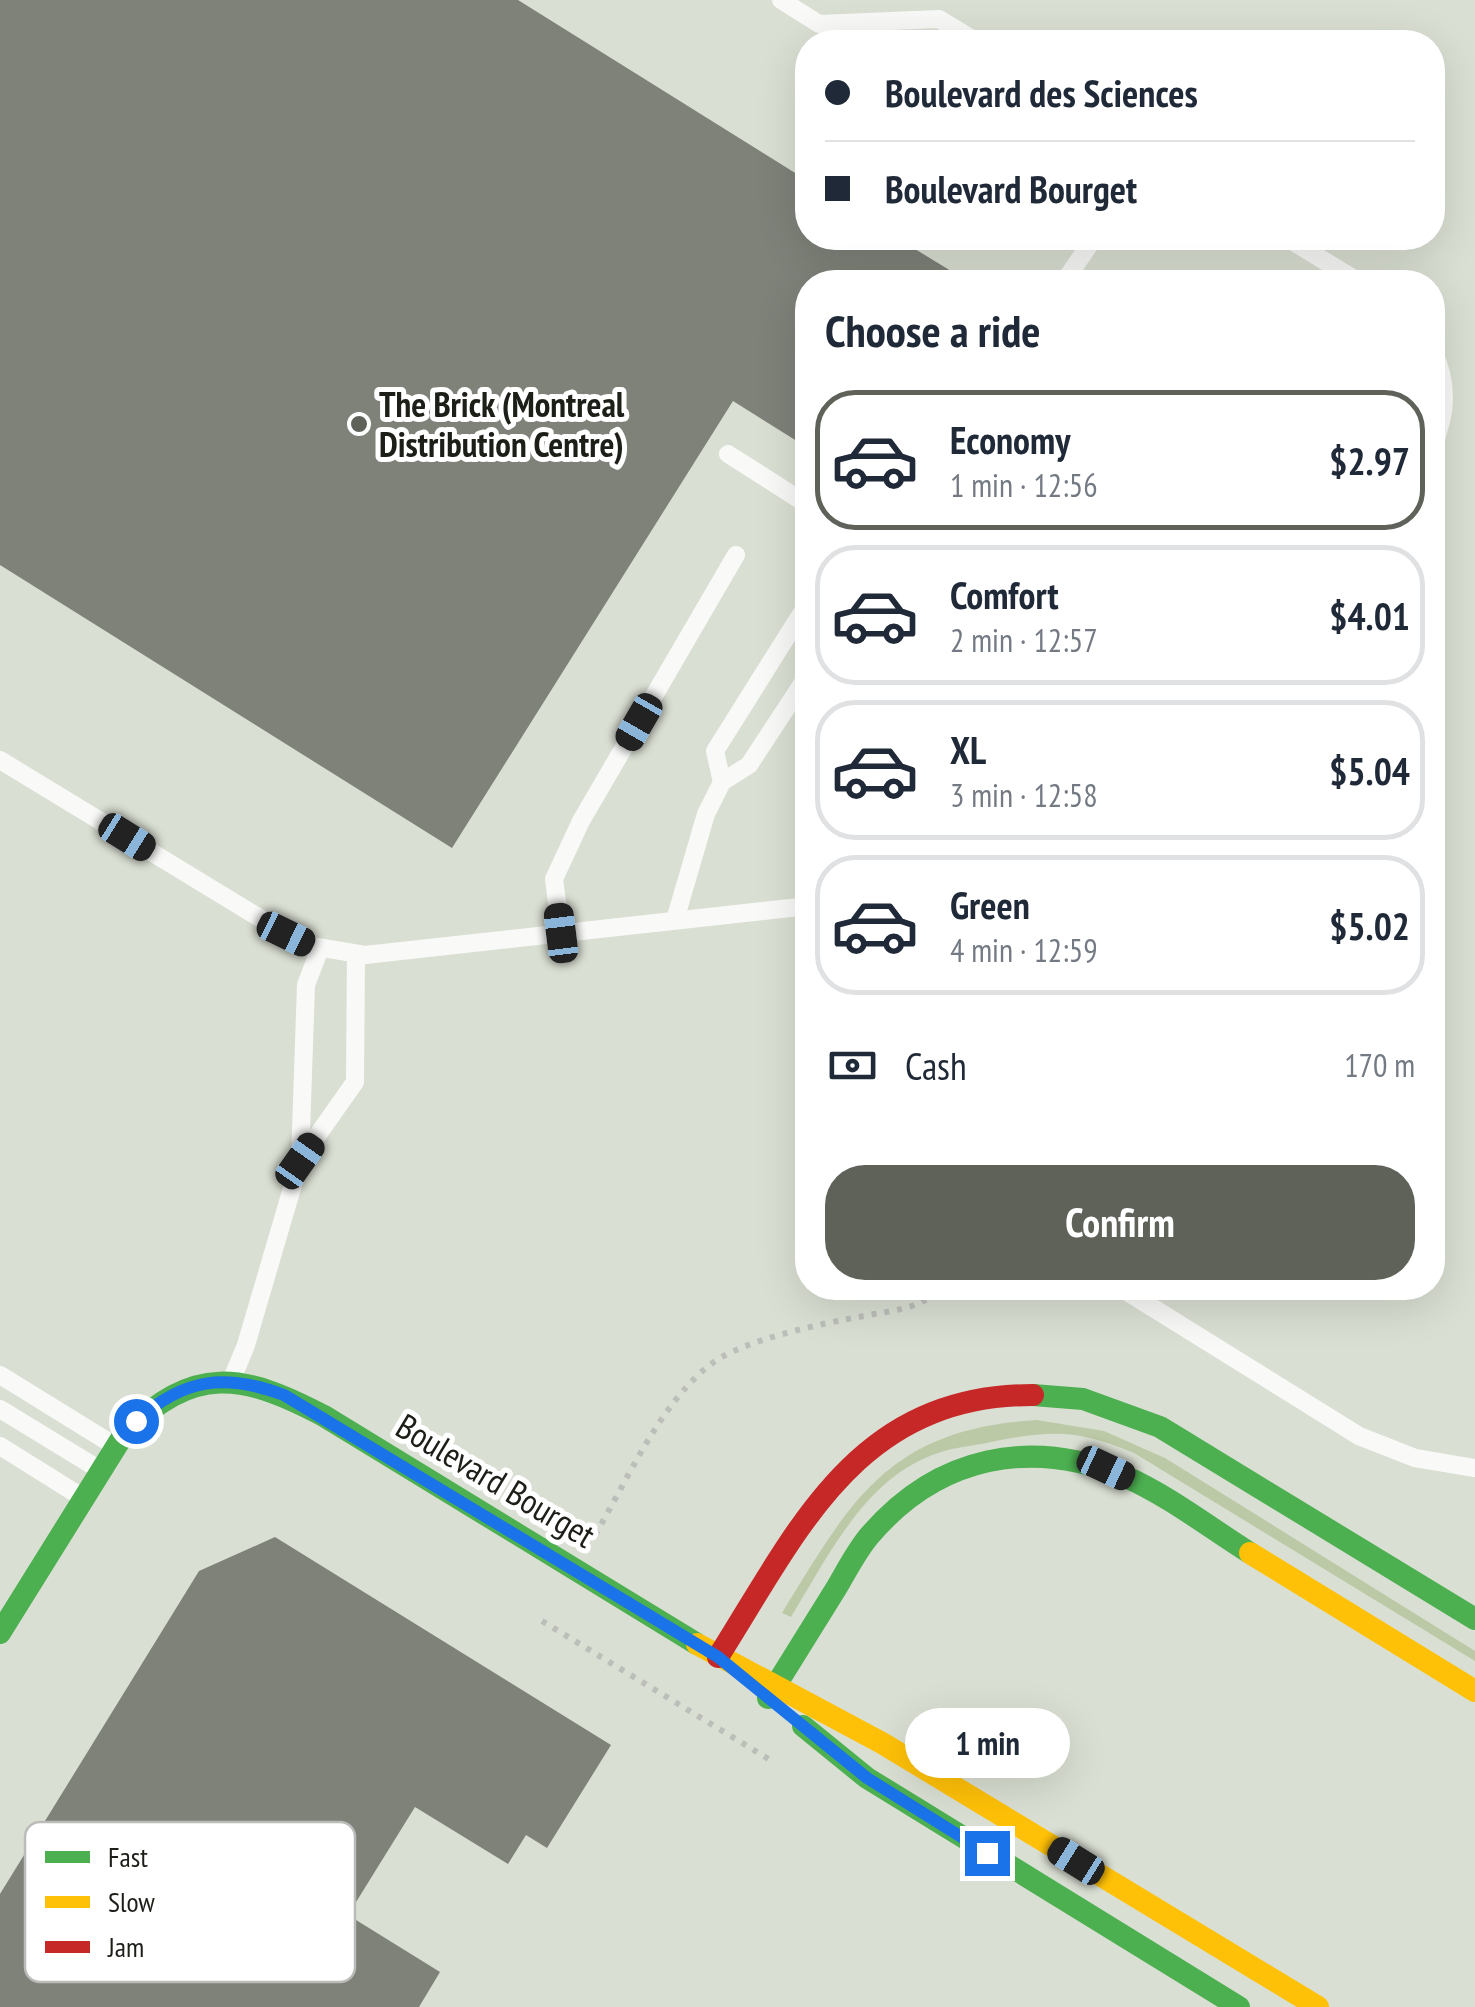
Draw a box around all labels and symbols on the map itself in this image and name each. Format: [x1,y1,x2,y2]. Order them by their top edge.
place label: The Brick (Montreal Distribution Centre) [379,381,625,467]
marker: The Brick (Montreal Distribution Centre) [348,413,370,435]
car [611,689,667,755]
car [94,808,160,866]
car [542,901,580,965]
car [252,907,320,961]
car [271,1128,329,1194]
route start [114,1399,159,1444]
street label: Boulevard Bourget [388,1403,604,1558]
car [1072,1442,1140,1494]
callout: 1 min [904,1708,1070,1778]
legend [25,1822,355,1982]
route end [965,1831,1010,1876]
car [1043,1832,1109,1890]
text: Fast [108,1838,148,1875]
text: Slow [108,1883,155,1920]
text: Jam [107,1928,144,1965]

